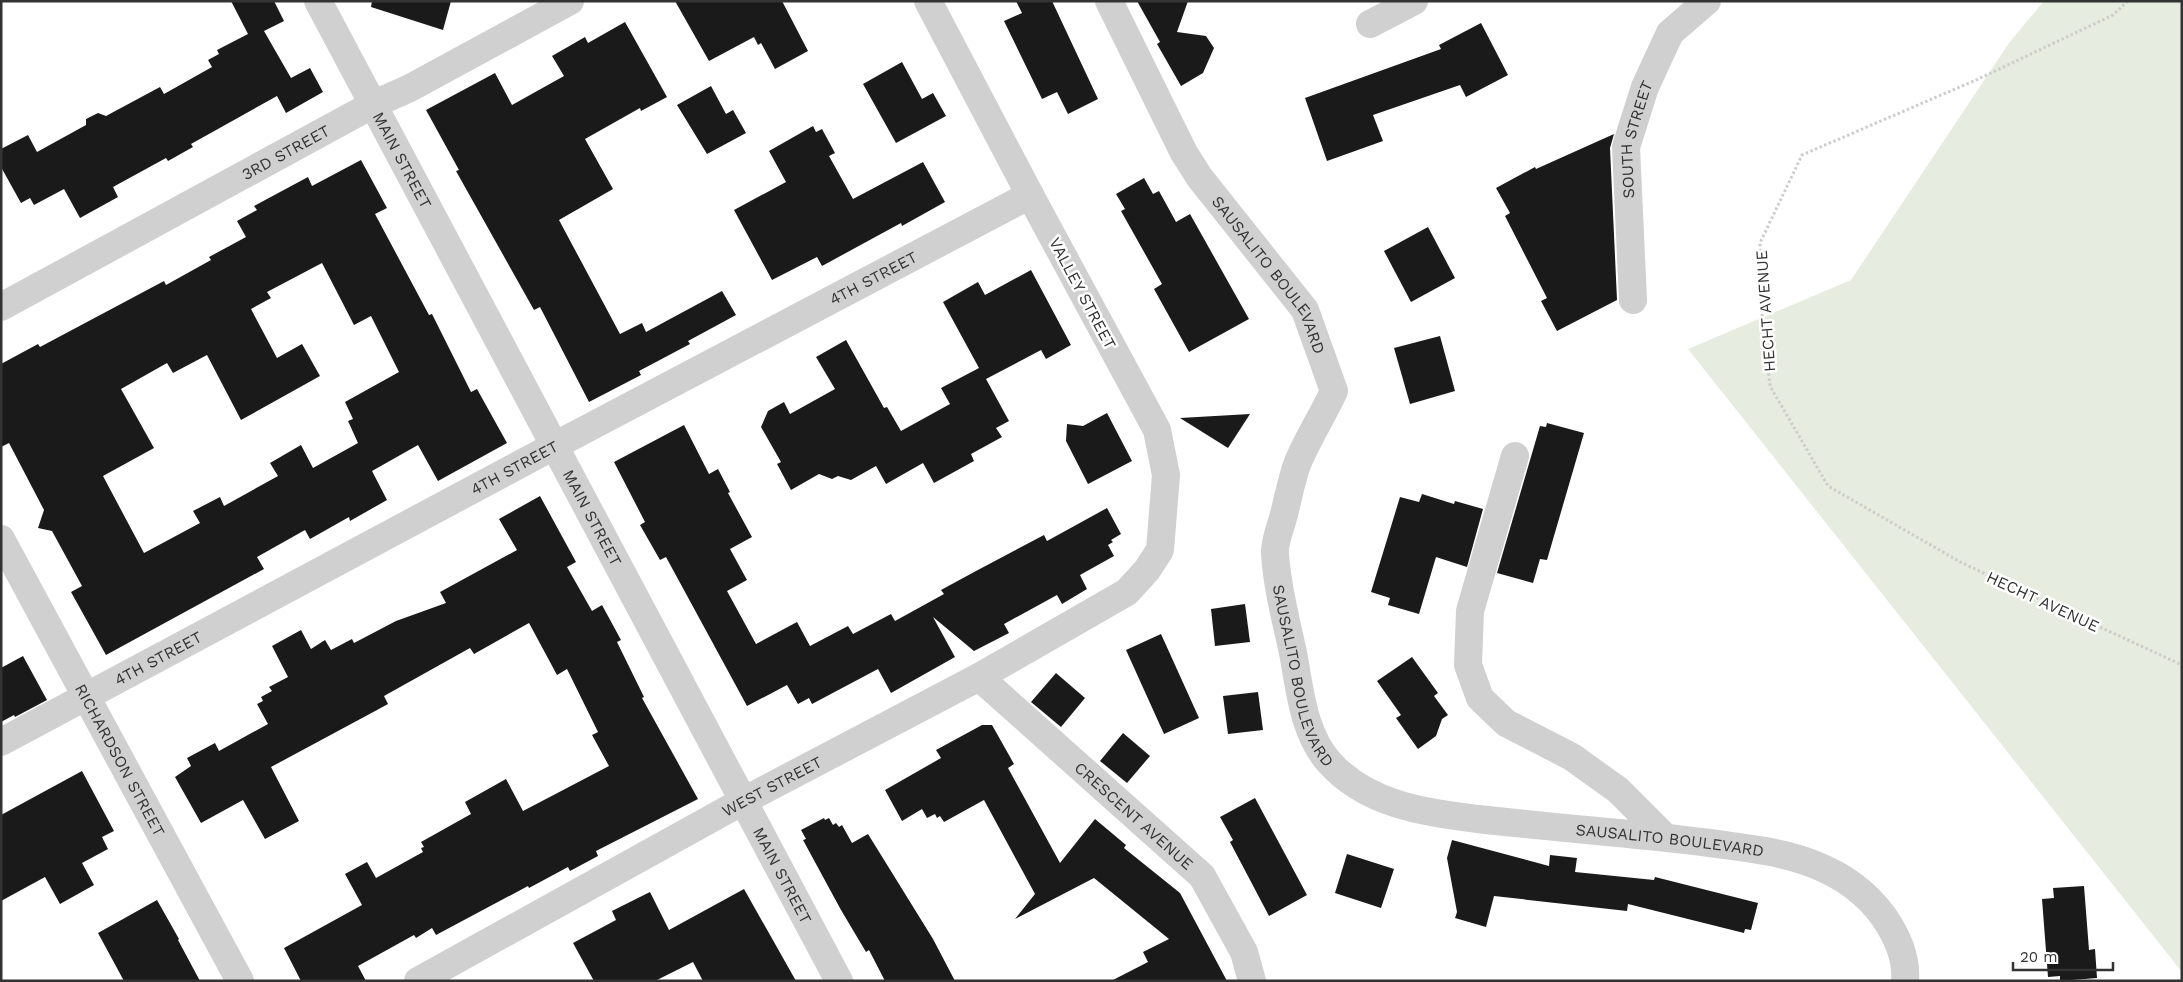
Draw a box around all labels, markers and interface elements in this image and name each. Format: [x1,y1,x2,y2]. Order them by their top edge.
street label: SOUTH STREET [1617,77,1657,199]
street label: MAIN STREET [369,109,436,212]
street label: 3RD STREET [239,121,333,184]
street label: SAUSALITO BOULEVARD [1208,192,1329,356]
street label: VALLEY STREET [1045,234,1120,352]
street label: 4TH STREET [826,247,921,309]
street label: HECHT AVENUE [1752,249,1779,372]
street label: 4TH STREET [467,436,562,499]
street label: MAIN STREET [559,466,626,570]
street label: HECHT AVENUE [1984,567,2102,636]
street label: SAUSALITO BOULEVARD [1269,583,1338,771]
street label: 4TH STREET [111,627,206,690]
street label: RICHARDSON STREET [71,681,169,840]
street label: WEST STREET [719,752,826,821]
street label: CRESCENT AVENUE [1071,758,1197,874]
street label: SAUSALITO BOULEVARD [1575,820,1765,861]
street label: MAIN STREET [749,824,816,927]
scale bar [2013,940,2113,972]
text: 20 m [2020,948,2058,966]

